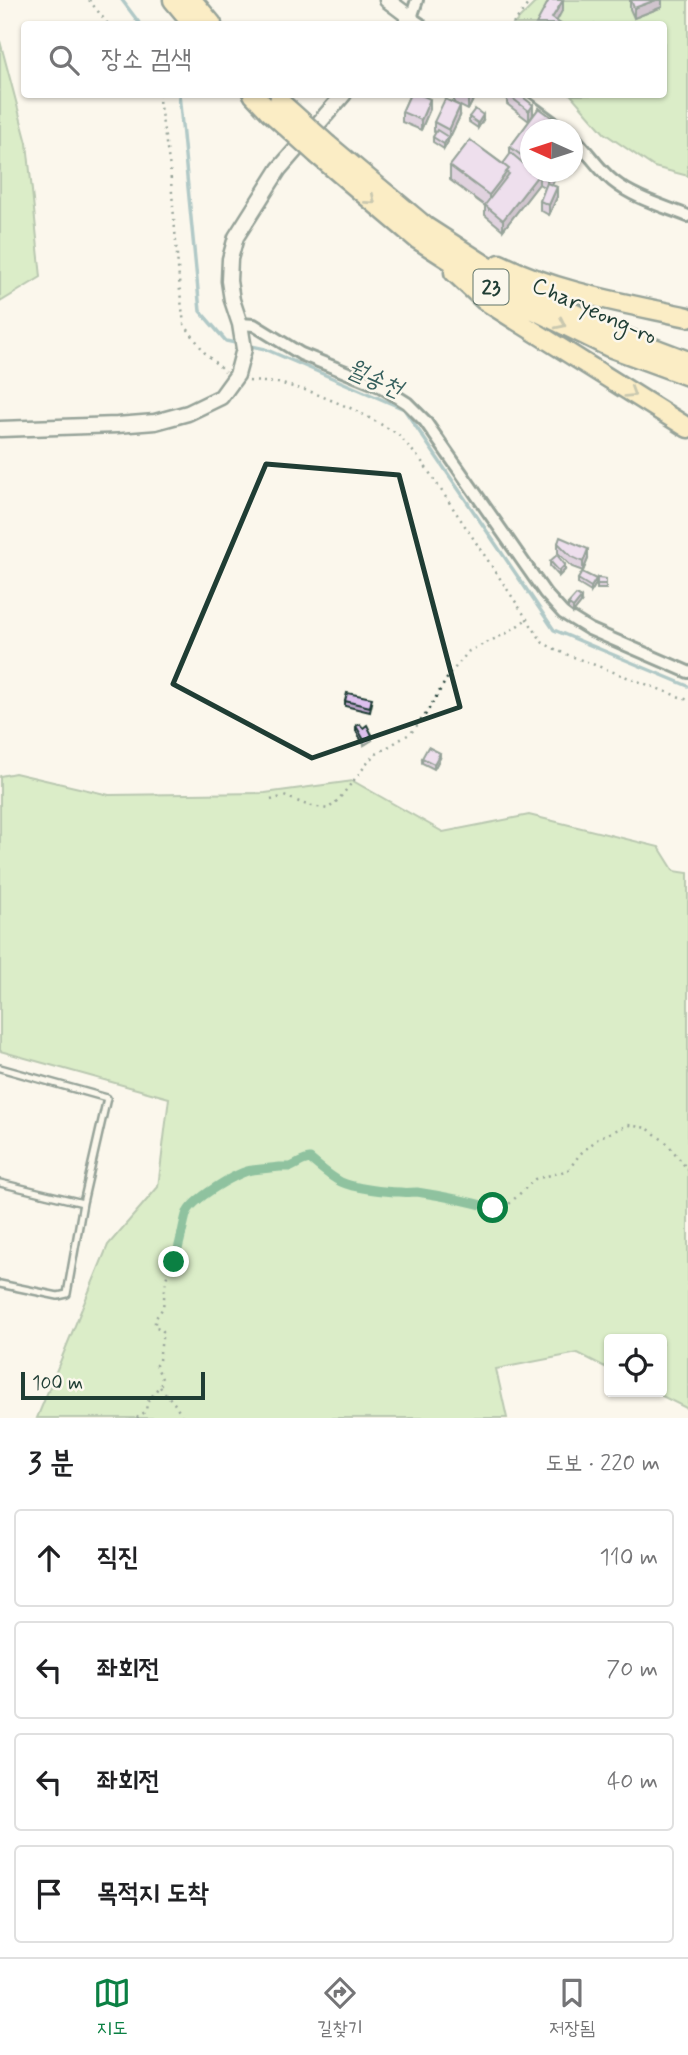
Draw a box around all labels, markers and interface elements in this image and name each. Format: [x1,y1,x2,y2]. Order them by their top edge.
search box [21,21,667,98]
icon: search [45,41,83,79]
text: 장소 검색 [101,43,192,77]
north arrow [520,119,583,182]
one-way arrow [363,192,376,204]
road number: 23 [474,270,508,304]
street label: Charyeong-ro [526,271,661,355]
one-way arrow [554,315,566,329]
water label: 월송천 [342,353,410,406]
one-way arrow [624,385,637,398]
route start [477,1192,508,1223]
route end [158,1246,189,1277]
map controls [604,1334,667,1397]
button: locate [604,1334,667,1397]
scale bar [21,1369,205,1401]
text: 100 m [32,1371,83,1396]
text: 3 분 [28,1444,74,1483]
text: 도보 · 220 m [545,1449,660,1479]
icon: ahead [30,1539,68,1577]
text: 직진 [97,1541,139,1575]
text: 110 m [599,1543,658,1573]
icon: left [30,1651,68,1689]
text: 좌회전 [97,1653,160,1687]
text: 70 m [606,1655,658,1685]
icon: left [30,1763,68,1801]
text: 좌회전 [97,1765,160,1799]
text: 40 m [607,1767,658,1797]
icon: arrive [30,1875,68,1913]
text: 목적지 도착 [97,1877,209,1911]
tab: 지도 [93,1974,131,2041]
tab: 길찾기 [317,1974,363,2041]
tab: 저장됨 [549,1974,595,2041]

